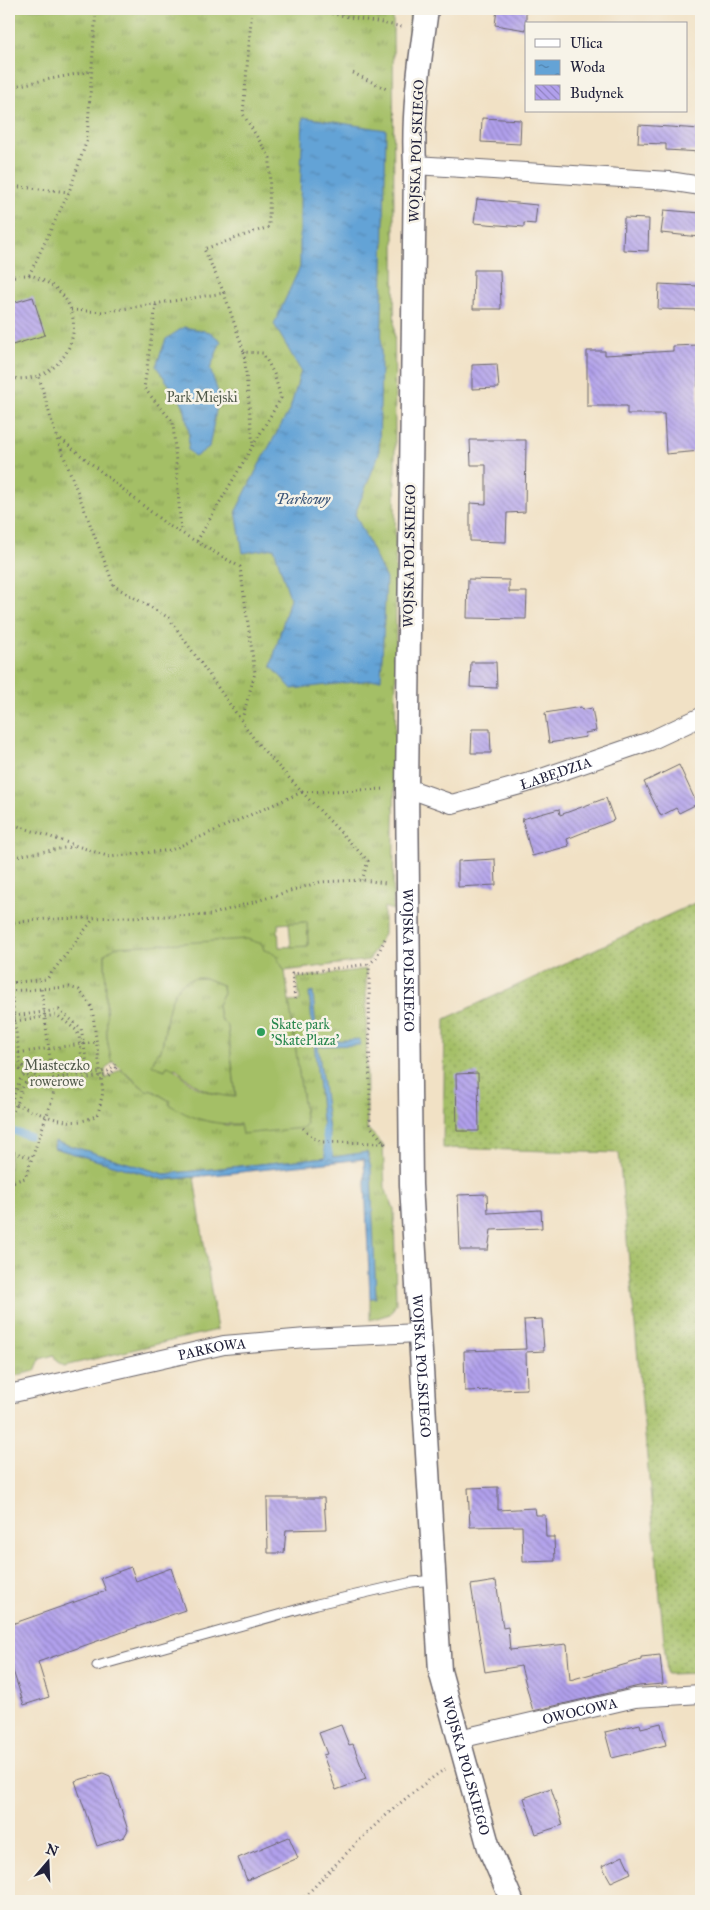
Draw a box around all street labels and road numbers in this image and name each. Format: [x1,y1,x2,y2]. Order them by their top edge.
street label: WOJSKA POLSKIEGO [406,79,428,223]
street label: WOJSKA POLSKIEGO [400,484,420,628]
street label: ŁABĘDZIA [518,753,594,794]
street label: WOJSKA POLSKIEGO [398,888,417,1032]
street label: WOJSKA POLSKIEGO [409,1294,434,1438]
street label: PARKOWA [176,1335,247,1364]
street label: WOJSKA POLSKIEGO [438,1694,493,1837]
street label: OWOCOWA [541,1694,620,1728]

